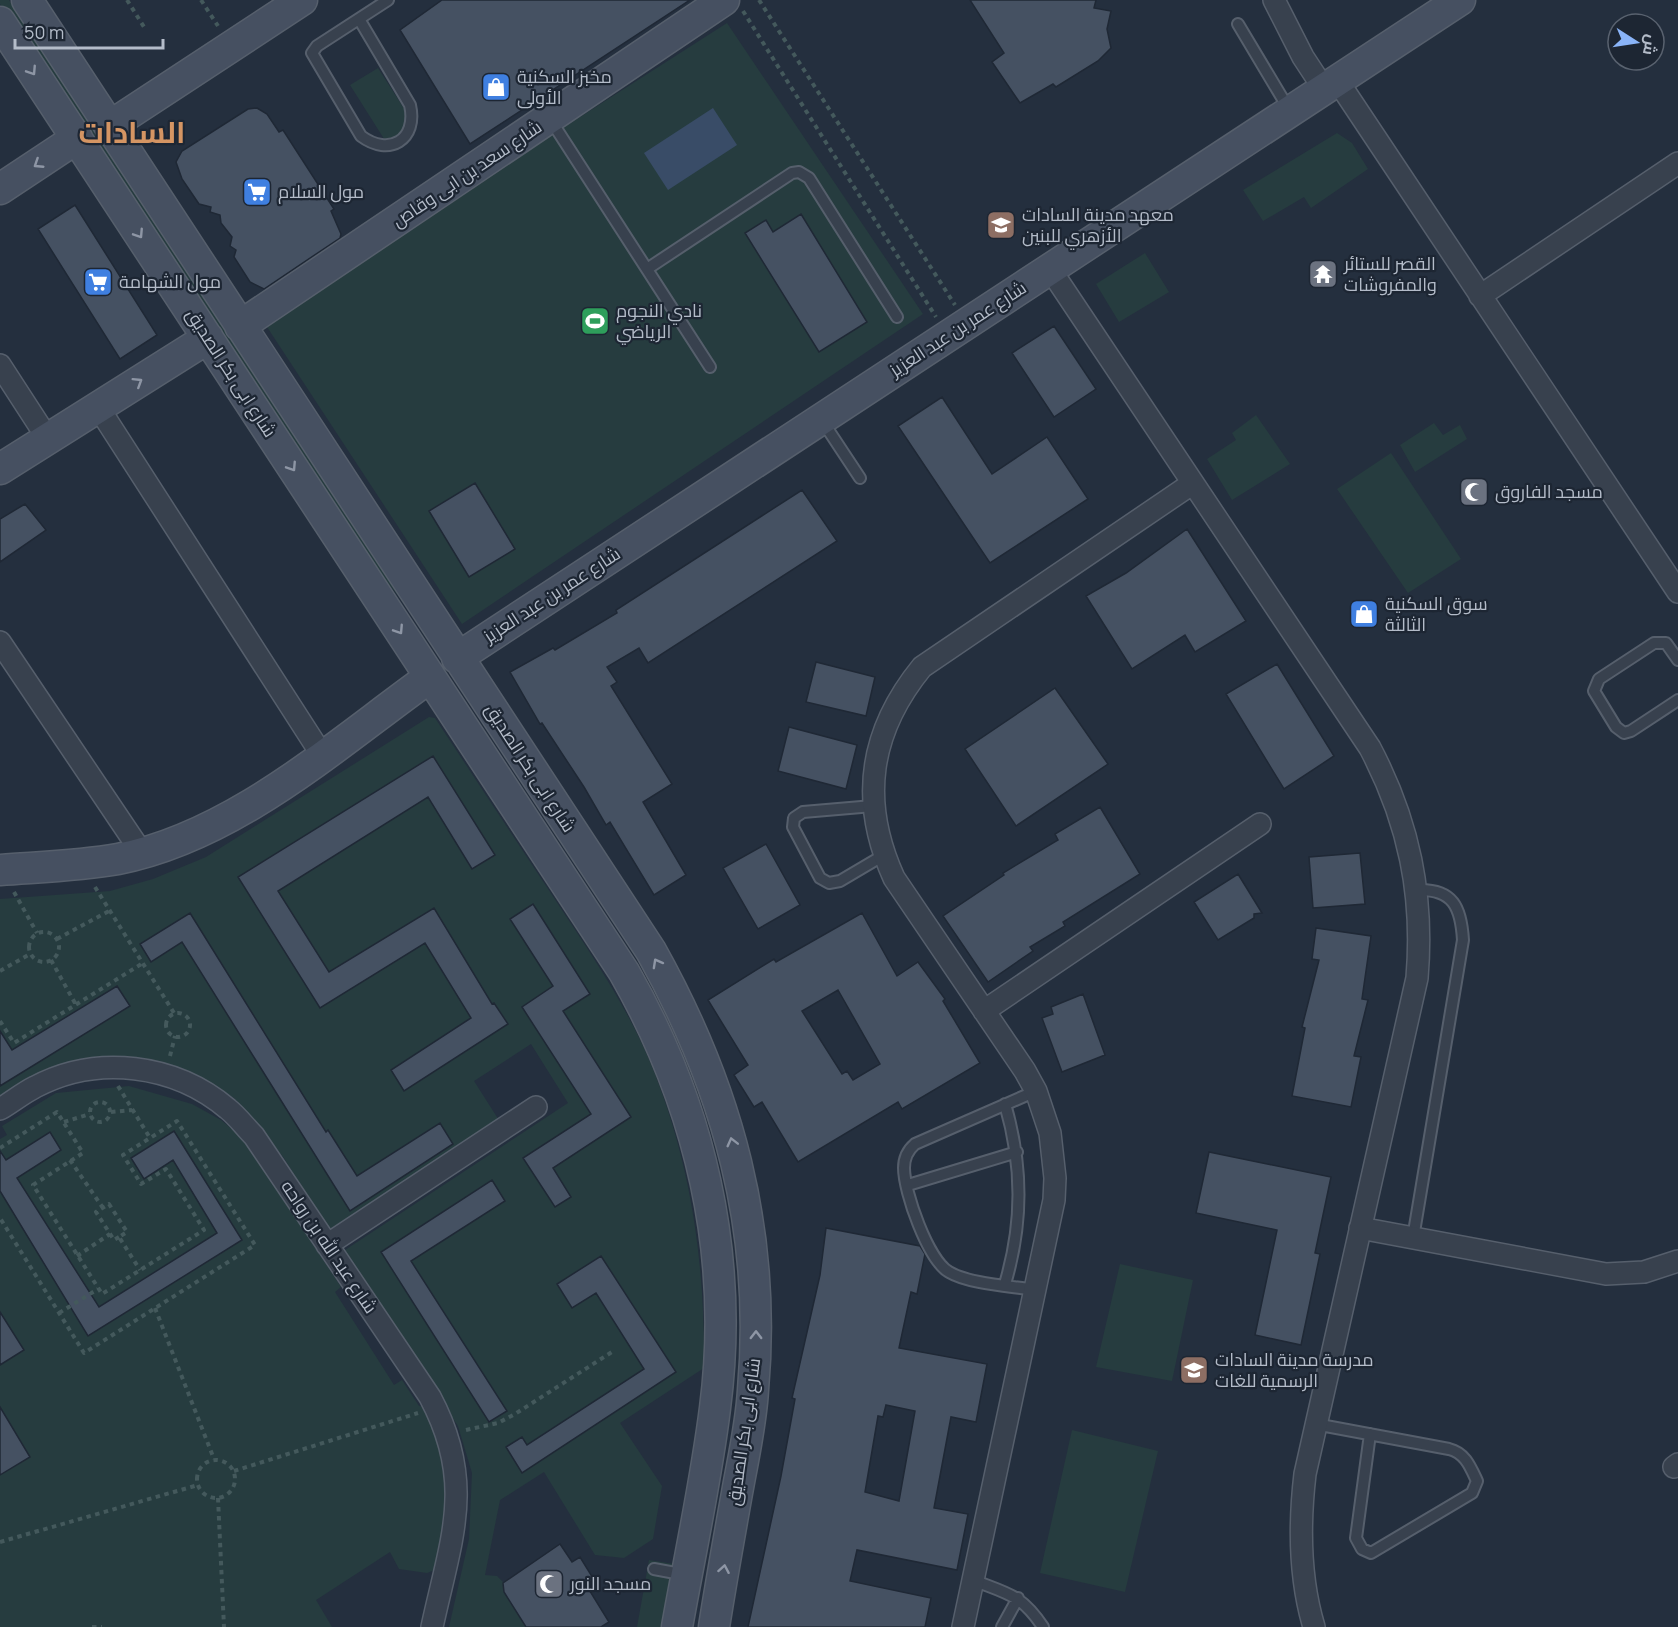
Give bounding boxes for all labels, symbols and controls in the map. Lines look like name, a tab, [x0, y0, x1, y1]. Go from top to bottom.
scale bar	[15, 12, 164, 50]
north arrow	[1606, 12, 1666, 72]
text: 50 m	[24, 20, 64, 44]
text: ش	[1638, 33, 1664, 57]
one-way arrow	[25, 64, 36, 75]
place label: مخبز السكنية الأولى	[517, 64, 612, 109]
shop icon: مخبز السكنية الأولى	[480, 71, 512, 103]
district label: السادات	[79, 111, 185, 152]
street label: شارع سعد بن ابى وقاص	[387, 114, 547, 233]
one-way arrow	[34, 156, 45, 167]
supermarket icon: مول السلام	[241, 176, 273, 208]
place label: مول السلام	[278, 179, 364, 204]
place label: معهد مدينة السادات الأزهري للبنين	[1022, 202, 1174, 250]
school or university icon: معهد مدينة السادات الأزهري للبنين	[985, 209, 1017, 241]
one-way arrow	[132, 227, 143, 238]
place label: القصر للستائر والمفروشات	[1343, 251, 1437, 296]
temple icon: القصر للستائر والمفروشات	[1307, 258, 1339, 290]
supermarket icon: مول الشهامة	[82, 266, 114, 298]
place label: مول الشهامة	[119, 269, 221, 293]
street label: شارع عمر بن عبد العزيز	[884, 275, 1031, 383]
place label: نادي النجوم الرياضي	[616, 298, 702, 345]
street label: شارع ابى بكر الصديق	[180, 303, 282, 442]
sports icon: نادي النجوم الرياضي	[579, 305, 611, 337]
one-way arrow	[132, 378, 143, 389]
one-way arrow	[285, 461, 297, 471]
mosque icon: مسجد الفاروق	[1458, 476, 1490, 508]
place label: مسجد الفاروق	[1495, 479, 1603, 504]
street label: شارع عمر بن عبد العزيز	[478, 541, 625, 649]
place label: سوق السكنية الثالثة	[1385, 591, 1488, 636]
shop icon: سوق السكنية الثالثة	[1348, 598, 1380, 630]
one-way arrow	[392, 624, 404, 634]
street label: شارع ابى بكر الصديق	[479, 698, 581, 837]
one-way arrow	[653, 958, 664, 969]
one-way arrow	[727, 1137, 739, 1148]
street label: شارع عبد الله بن رواحه	[275, 1175, 383, 1318]
one-way arrow	[750, 1330, 762, 1339]
place label: مدرسة مدينة السادات الرسمية للغات	[1215, 1347, 1373, 1392]
school or university icon: مدرسة مدينة السادات الرسمية للغات	[1178, 1354, 1210, 1386]
street label: شارع ابى بكر الصديق	[721, 1356, 766, 1507]
one-way arrow	[717, 1565, 729, 1574]
mosque icon: مسجد النور	[533, 1568, 565, 1600]
place label: مسجد النور	[569, 1571, 651, 1595]

